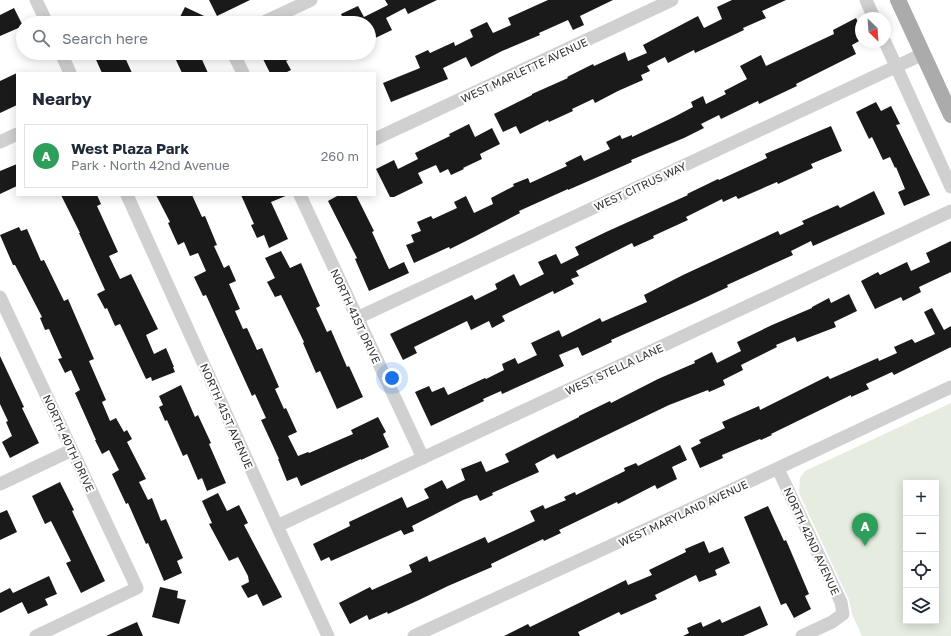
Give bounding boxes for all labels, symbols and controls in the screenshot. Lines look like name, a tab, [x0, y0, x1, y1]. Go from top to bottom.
north arrow	[855, 12, 891, 48]
search box	[16, 16, 376, 60]
icon: search	[30, 27, 52, 49]
text: Search here	[62, 29, 148, 47]
street label: WEST MARLETTE AVENUE	[459, 35, 590, 105]
text: Nearby	[32, 88, 92, 109]
text: West Plaza Park	[71, 139, 189, 157]
text: A	[41, 148, 51, 164]
text: 260 m	[321, 148, 359, 164]
text: Park · North 42nd Avenue	[71, 157, 230, 173]
street label: WEST CITRUS WAY	[592, 159, 688, 213]
street label: NORTH 41ST DRIVE	[328, 267, 384, 366]
street label: WEST STELLA LANE	[563, 341, 665, 397]
street label: NORTH 41ST AVENUE	[198, 361, 256, 471]
your location	[382, 368, 402, 388]
street label: NORTH 40TH DRIVE	[41, 392, 97, 494]
street label: WEST MARYLAND AVENUE	[616, 477, 750, 549]
map controls	[903, 480, 939, 624]
button: +	[903, 480, 939, 516]
street label: NORTH 42ND AVENUE	[781, 485, 843, 597]
pin: A	[852, 513, 878, 546]
button: −	[903, 516, 939, 552]
button: locate	[903, 552, 939, 588]
button: layers	[903, 588, 939, 624]

